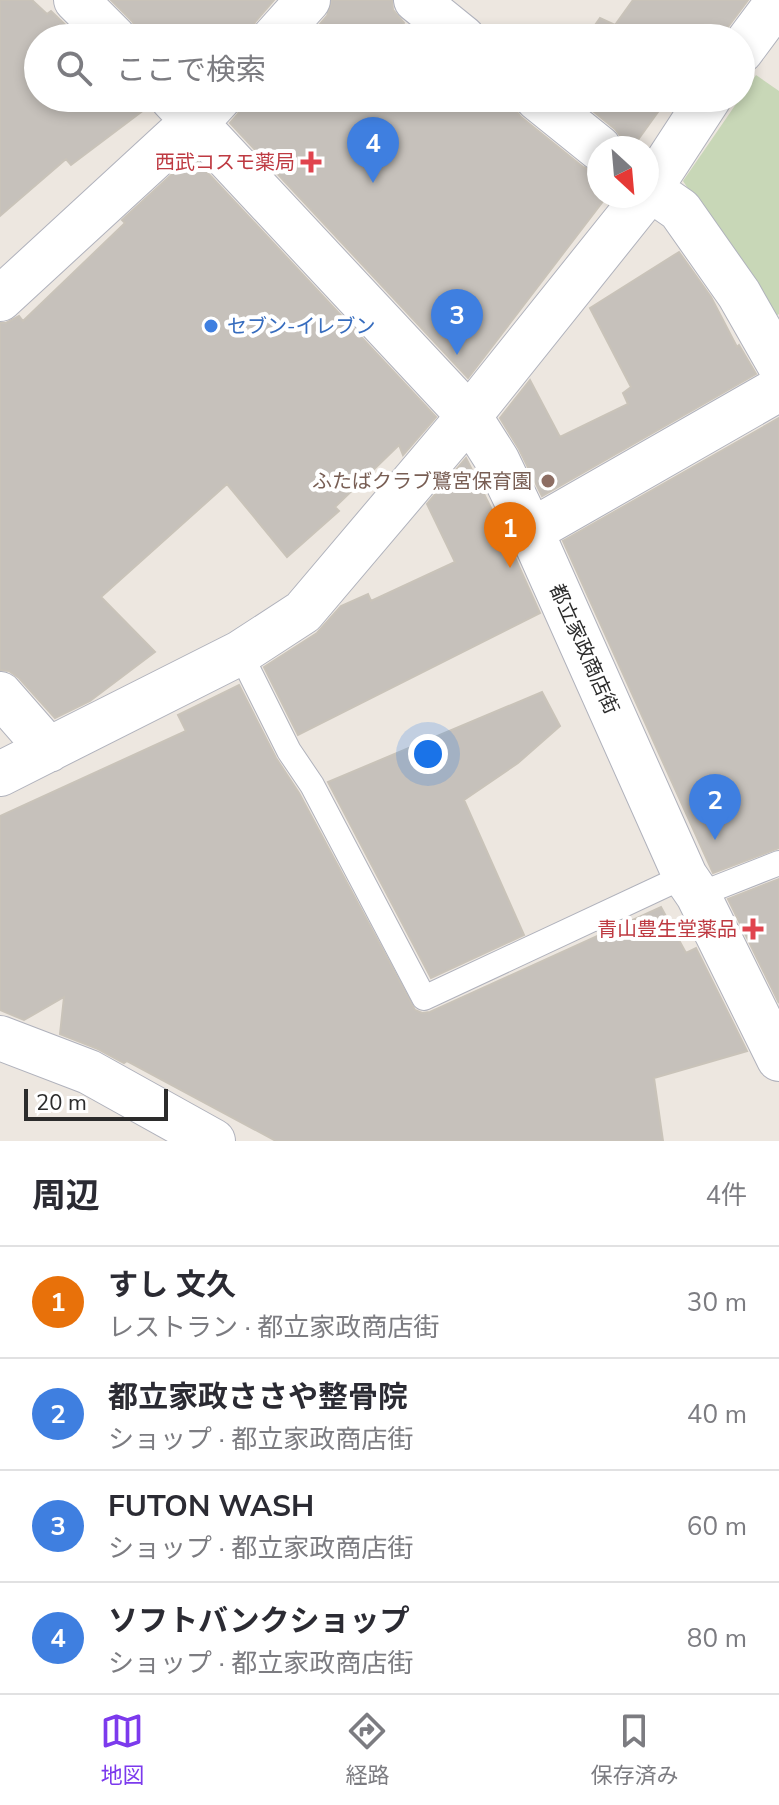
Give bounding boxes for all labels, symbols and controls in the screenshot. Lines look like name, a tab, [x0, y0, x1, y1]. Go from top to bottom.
search box	[24, 24, 755, 112]
icon: search	[52, 46, 96, 90]
text: ここで検索	[116, 50, 266, 91]
pin: 4	[347, 117, 399, 183]
north arrow	[587, 136, 659, 208]
place label: 西武コスモ薬局	[155, 149, 295, 176]
marker: 西武コスモ薬局	[302, 153, 320, 171]
pin: 3	[431, 289, 483, 355]
place label: セブン-イレブン	[227, 313, 375, 340]
marker: セブン-イレブン	[202, 317, 220, 335]
place label: ふたばクラブ鷺宮保育園	[312, 468, 532, 495]
marker: ふたばクラブ鷺宮保育園	[539, 472, 557, 490]
pin: 1	[484, 502, 536, 568]
street label: 都立家政商店街	[543, 580, 625, 718]
your location	[408, 734, 448, 774]
pin: 2	[689, 774, 741, 840]
place label: 青山豊生堂薬品	[597, 916, 737, 943]
marker: 青山豊生堂薬品	[744, 920, 762, 938]
scale bar	[24, 1085, 168, 1121]
text: 20 m	[36, 1088, 87, 1118]
text: 周辺	[32, 1173, 100, 1219]
text: 4件	[705, 1178, 747, 1213]
text: すし 文久	[108, 1265, 236, 1306]
text: 1	[50, 1285, 66, 1320]
text: 30 m	[687, 1285, 747, 1320]
text: レストラン · 都立家政商店街	[108, 1310, 439, 1345]
text: 都立家政ささや整骨院	[108, 1377, 408, 1418]
text: 2	[50, 1397, 66, 1432]
text: 40 m	[687, 1397, 747, 1432]
text: ショップ · 都立家政商店街	[108, 1422, 413, 1457]
text: FUTON WASH	[108, 1486, 314, 1527]
text: 3	[50, 1509, 66, 1544]
text: 60 m	[687, 1509, 747, 1544]
text: ショップ · 都立家政商店街	[108, 1531, 413, 1566]
text: ソフトバンクショップ	[108, 1601, 410, 1642]
text: 4	[50, 1621, 66, 1656]
text: 80 m	[687, 1621, 747, 1656]
text: ショップ · 都立家政商店街	[108, 1646, 413, 1681]
tab: 地図	[100, 1709, 145, 1791]
tab: 経路	[345, 1709, 390, 1791]
tab: 保存済み	[590, 1709, 679, 1791]

